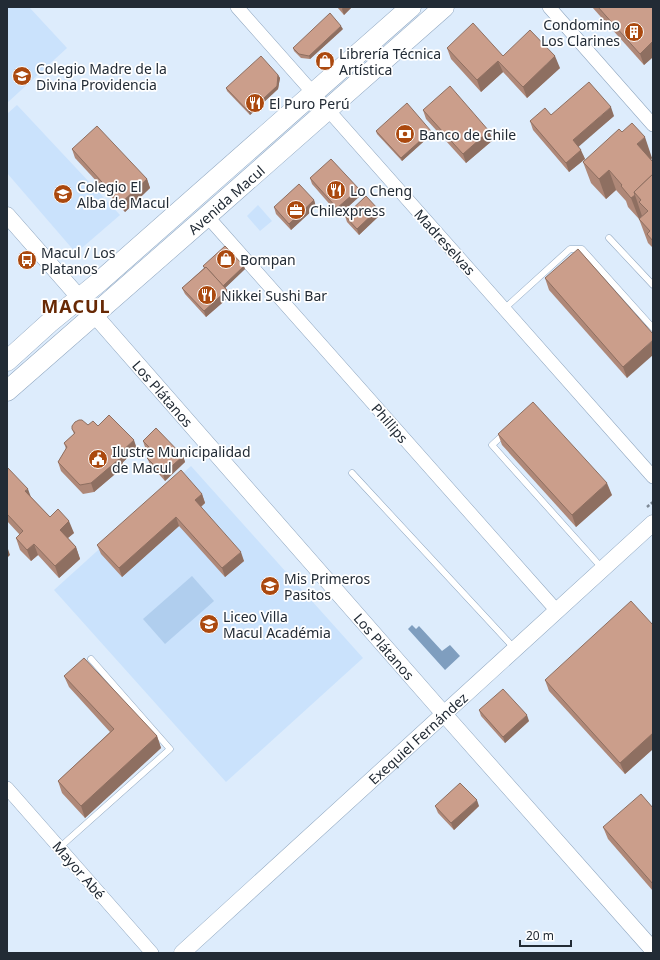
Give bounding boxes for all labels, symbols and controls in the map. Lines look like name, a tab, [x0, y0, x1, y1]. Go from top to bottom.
place label: Condomino Los Clarines	[541, 15, 620, 50]
building icon: Condomino Los Clarines	[623, 21, 645, 43]
place label: Librería Técnica Artística	[339, 44, 441, 79]
shop icon: Librería Técnica Artística	[314, 50, 336, 72]
place label: Colegio Madre de la Divina Providencia	[36, 59, 167, 94]
school or university icon: Colegio Madre de la Divina Providencia	[11, 65, 33, 87]
restaurant icon: El Puro Perú	[244, 92, 266, 114]
place label: El Puro Perú	[269, 94, 350, 113]
bank icon: Banco de Chile	[394, 123, 416, 145]
place label: Banco de Chile	[419, 125, 516, 144]
street label: Avenida Macul	[184, 160, 268, 238]
place label: Colegio El Alba de Macul	[77, 177, 169, 212]
restaurant icon: Lo Cheng	[325, 179, 347, 201]
place label: Lo Cheng	[350, 181, 412, 200]
school or university icon: Colegio El Alba de Macul	[52, 183, 74, 205]
office icon: Chilexpress	[285, 199, 307, 221]
place label: Chilexpress	[310, 201, 385, 220]
street label: Madreselvas	[410, 205, 480, 279]
place label: Macul / Los Platanos	[41, 243, 116, 278]
shop icon: Bompan	[215, 248, 237, 270]
bus stop icon: Macul / Los Platanos	[16, 249, 38, 271]
place label: Bompan	[240, 250, 296, 269]
restaurant icon: Nikkei Sushi Bar	[196, 284, 218, 306]
place label: Nikkei Sushi Bar	[221, 286, 327, 305]
district label: MACUL	[41, 294, 111, 318]
street label: Los Plátanos	[129, 356, 198, 431]
street label: Phillips	[367, 399, 413, 447]
place label: Ilustre Municipalidad de Macul	[112, 442, 251, 477]
public building icon: Ilustre Municipalidad de Macul	[87, 448, 109, 470]
place label: Mis Primeros Pasitos	[284, 569, 370, 604]
school or university icon: Mis Primeros Pasitos	[259, 575, 281, 597]
place label: Liceo Villa Macul Académia	[223, 607, 331, 642]
street label: Los Plátanos	[350, 609, 419, 684]
school or university icon: Liceo Villa Macul Académia	[198, 613, 220, 635]
street label: Exequiel Fernández	[364, 687, 472, 788]
street label: Mayor Abé	[49, 837, 110, 903]
scale bar	[520, 922, 571, 948]
text: 20 m	[526, 927, 554, 944]

